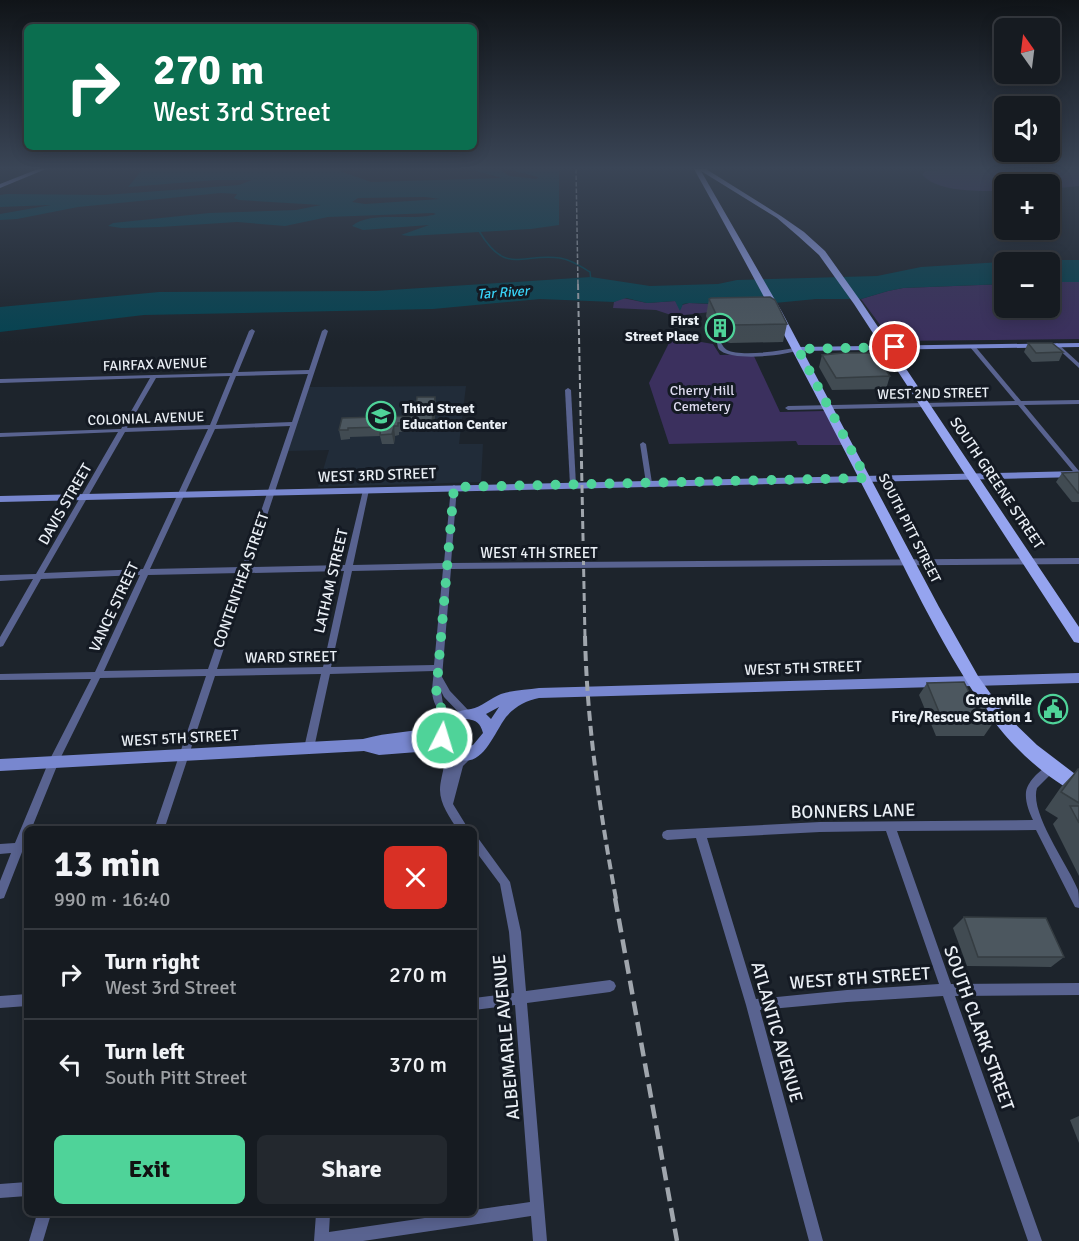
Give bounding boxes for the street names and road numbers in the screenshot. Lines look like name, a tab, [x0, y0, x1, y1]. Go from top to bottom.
street label: FAIRFAX AVENUE	[103, 354, 208, 375]
street label: WEST 2ND STREET	[877, 384, 989, 403]
street label: COLONIAL AVENUE	[87, 408, 205, 429]
street label: SOUTH GREENE STREET	[946, 414, 1048, 553]
street label: DAVIS STREET	[34, 459, 96, 548]
street label: WEST 3RD STREET	[317, 464, 437, 486]
street label: SOUTH PITT STREET	[875, 471, 945, 586]
street label: CONTENTHEA STREET	[209, 509, 273, 650]
street label: LATHAM STREET	[310, 526, 352, 635]
street label: WEST 4TH STREET	[480, 544, 598, 562]
street label: VANCE STREET	[85, 559, 143, 655]
street label: WARD STREET	[245, 647, 338, 667]
street label: WEST 5TH STREET	[744, 657, 863, 679]
street label: WEST 5TH STREET	[121, 726, 240, 750]
street label: BONNERS LANE	[790, 799, 916, 823]
street label: SOUTH CLARK STREET	[939, 943, 1019, 1114]
street label: ALBEMARLE AVENUE	[488, 953, 524, 1121]
street label: ATLANTIC AVENUE	[746, 959, 808, 1105]
street label: WEST 8TH STREET	[789, 962, 931, 994]

